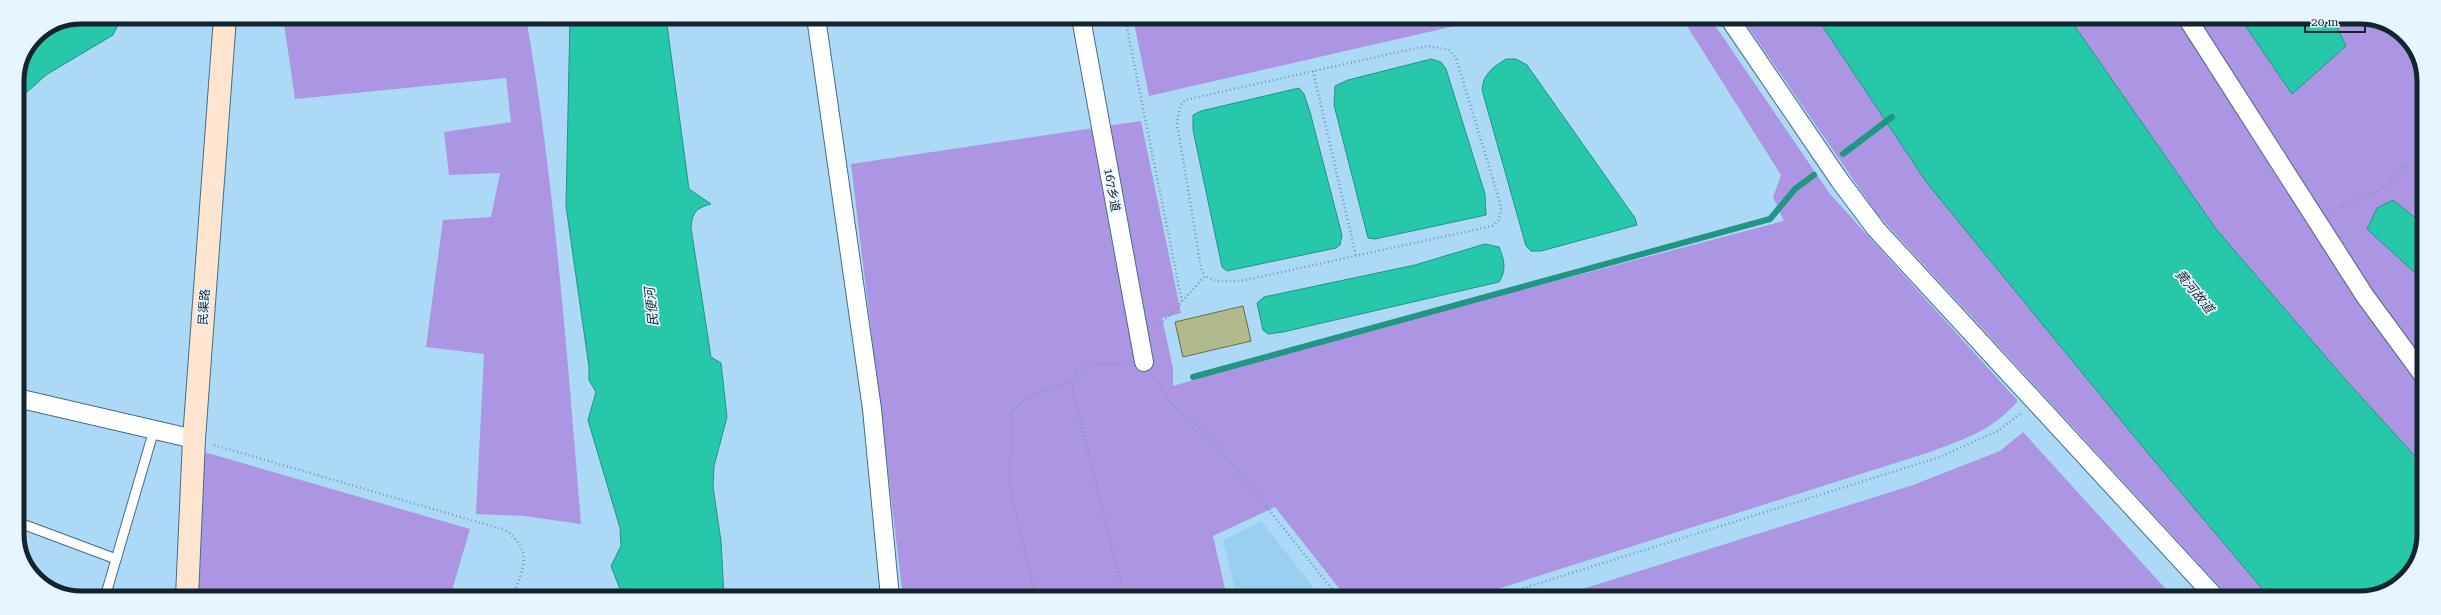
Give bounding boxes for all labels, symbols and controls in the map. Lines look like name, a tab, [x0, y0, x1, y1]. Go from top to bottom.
scale bar	[2305, 8, 2365, 34]
text: 20 m	[2311, 15, 2338, 29]
street label: 167乡道	[1101, 167, 1123, 213]
water label: 黄河故道	[2172, 267, 2218, 318]
water label: 民便河	[642, 284, 661, 327]
street label: 民渠路	[196, 289, 212, 325]

